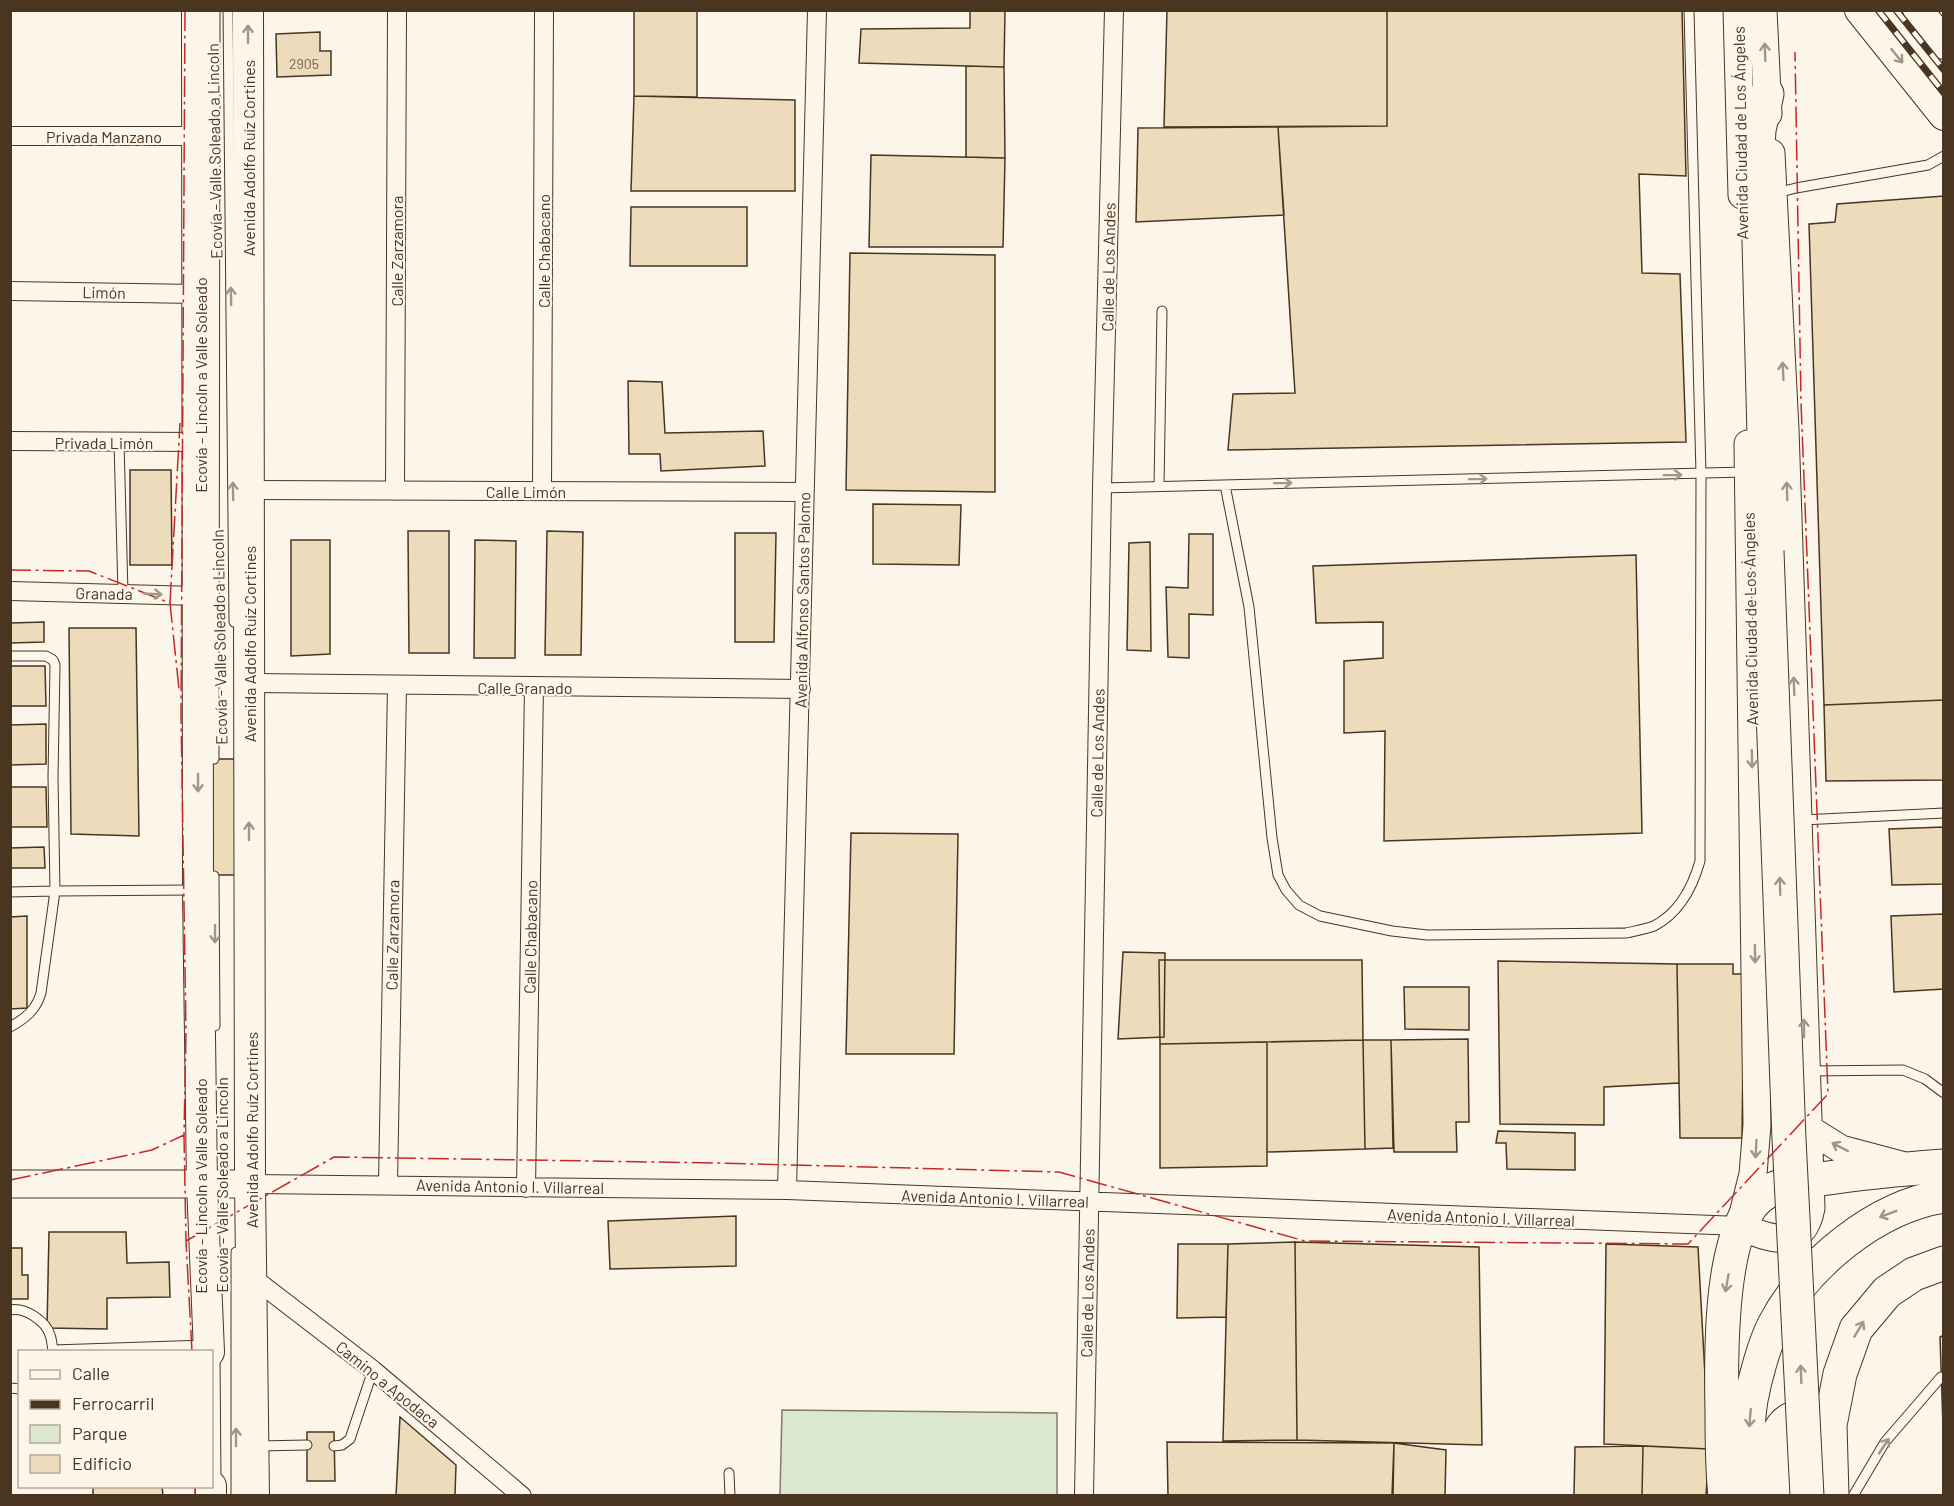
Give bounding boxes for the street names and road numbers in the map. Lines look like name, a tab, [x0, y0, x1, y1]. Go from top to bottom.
street label: Avenida Ciudad de Los Ángeles	[1729, 26, 1751, 240]
street label: Ecovía - Valle Soleado a Lincoln	[203, 43, 225, 259]
street label: Avenida Adolfo Ruíz Cortines	[239, 60, 258, 256]
street label: Privada Manzano	[46, 127, 162, 146]
street label: Calle Chabacano	[534, 194, 553, 308]
street label: Calle Zarzamora	[387, 196, 406, 306]
street label: Calle de Los Andes	[1097, 202, 1119, 332]
street label: Ecovía - Lincoln a Valle Soleado	[191, 277, 210, 493]
street label: Limón	[82, 282, 126, 302]
street label: Privada Limón	[55, 433, 153, 452]
street label: Calle Limón	[486, 482, 566, 501]
street label: Avenida Alfonso Santos Palomo	[791, 492, 813, 708]
street label: Avenida Ciudad de Los Ángeles	[1739, 512, 1761, 726]
street label: Ecovía - Valle Soleado a Lincoln	[208, 529, 230, 745]
street label: Avenida Adolfo Ruíz Cortines	[240, 546, 259, 742]
street label: Granada	[75, 583, 133, 603]
street label: Calle Granado	[478, 678, 572, 697]
street label: Calle de Los Andes	[1086, 688, 1108, 818]
street label: Calle Zarzamora	[382, 879, 402, 991]
street label: Calle Chabacano	[520, 880, 540, 994]
street label: Avenida Adolfo Ruíz Cortines	[242, 1032, 261, 1228]
street label: Ecovía - Valle Soleado a Lincoln	[212, 1077, 231, 1293]
street label: Ecovía - Lincoln a Valle Soleado	[191, 1078, 210, 1294]
street label: Avenida Antonio I. Villarreal	[416, 1175, 604, 1197]
street label: Avenida Antonio I. Villarreal	[901, 1185, 1089, 1211]
street label: Avenida Antonio I. Villarreal	[1387, 1204, 1575, 1230]
street label: Calle de Los Andes	[1076, 1228, 1098, 1358]
street label: Camino a Apodaca	[332, 1337, 444, 1431]

